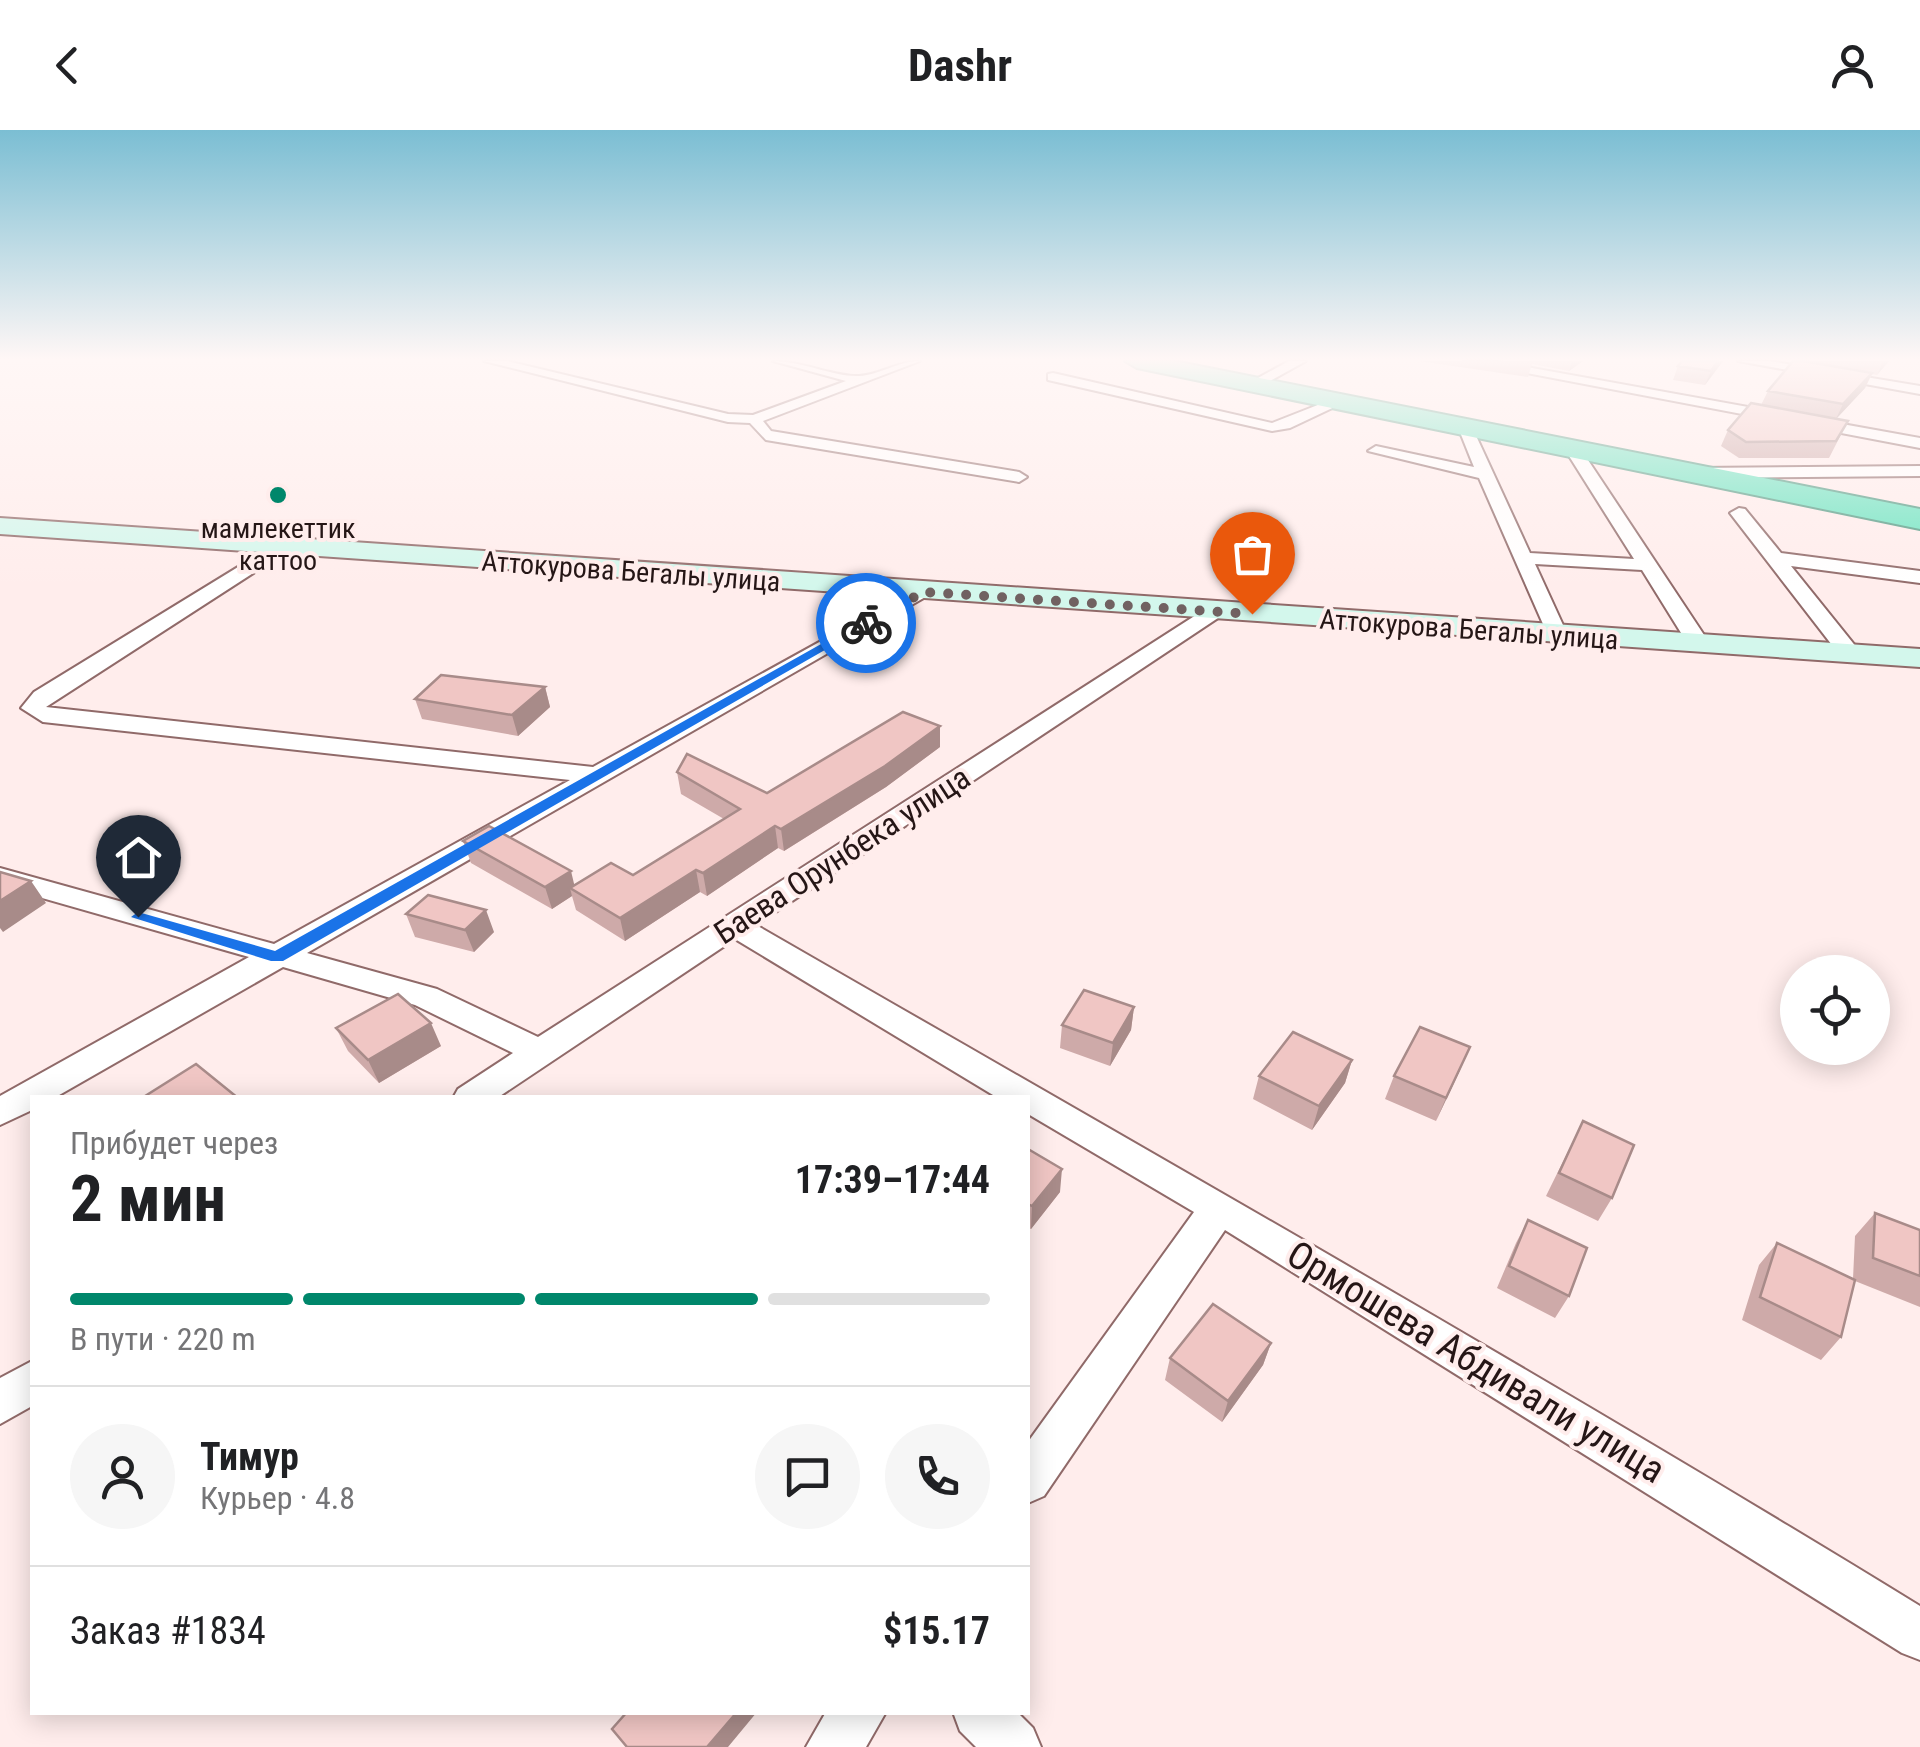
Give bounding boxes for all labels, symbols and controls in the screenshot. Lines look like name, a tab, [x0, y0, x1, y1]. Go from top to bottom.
icon: back	[40, 38, 95, 93]
icon: person	[1825, 38, 1880, 93]
text: Dashr	[908, 39, 1012, 92]
marker: мамлекеттик каттоо	[267, 484, 289, 506]
place label: мамлекеттик каттоо	[201, 512, 355, 577]
pin	[1210, 512, 1295, 615]
icon: bag	[1225, 527, 1280, 582]
street label: Аттокурова Бегалы улица	[480, 545, 781, 598]
courier	[816, 573, 916, 673]
icon: bike	[839, 596, 894, 651]
street label: Аттокурова Бегалы улица	[1318, 603, 1619, 656]
street label: Баева Орунбека улица	[707, 758, 977, 952]
pin	[96, 815, 181, 918]
icon: home	[111, 830, 166, 885]
map controls	[1780, 955, 1890, 1065]
button: locate	[1780, 955, 1890, 1065]
text: Прибудет через	[70, 1124, 278, 1162]
text: 17:39–17:44	[795, 1158, 990, 1202]
text: 2 мин	[70, 1161, 226, 1237]
street label: Ормошева Абдивали улица	[1279, 1232, 1673, 1492]
text: В пути · 220 m	[70, 1320, 256, 1358]
button: person	[70, 1424, 175, 1529]
button: chat	[755, 1424, 860, 1529]
button: phone	[885, 1424, 990, 1529]
text: Тимур	[200, 1435, 299, 1479]
text: Курьер · 4.8	[200, 1479, 355, 1517]
text: Заказ #1834	[70, 1609, 266, 1653]
text: $15.17	[883, 1609, 990, 1653]

